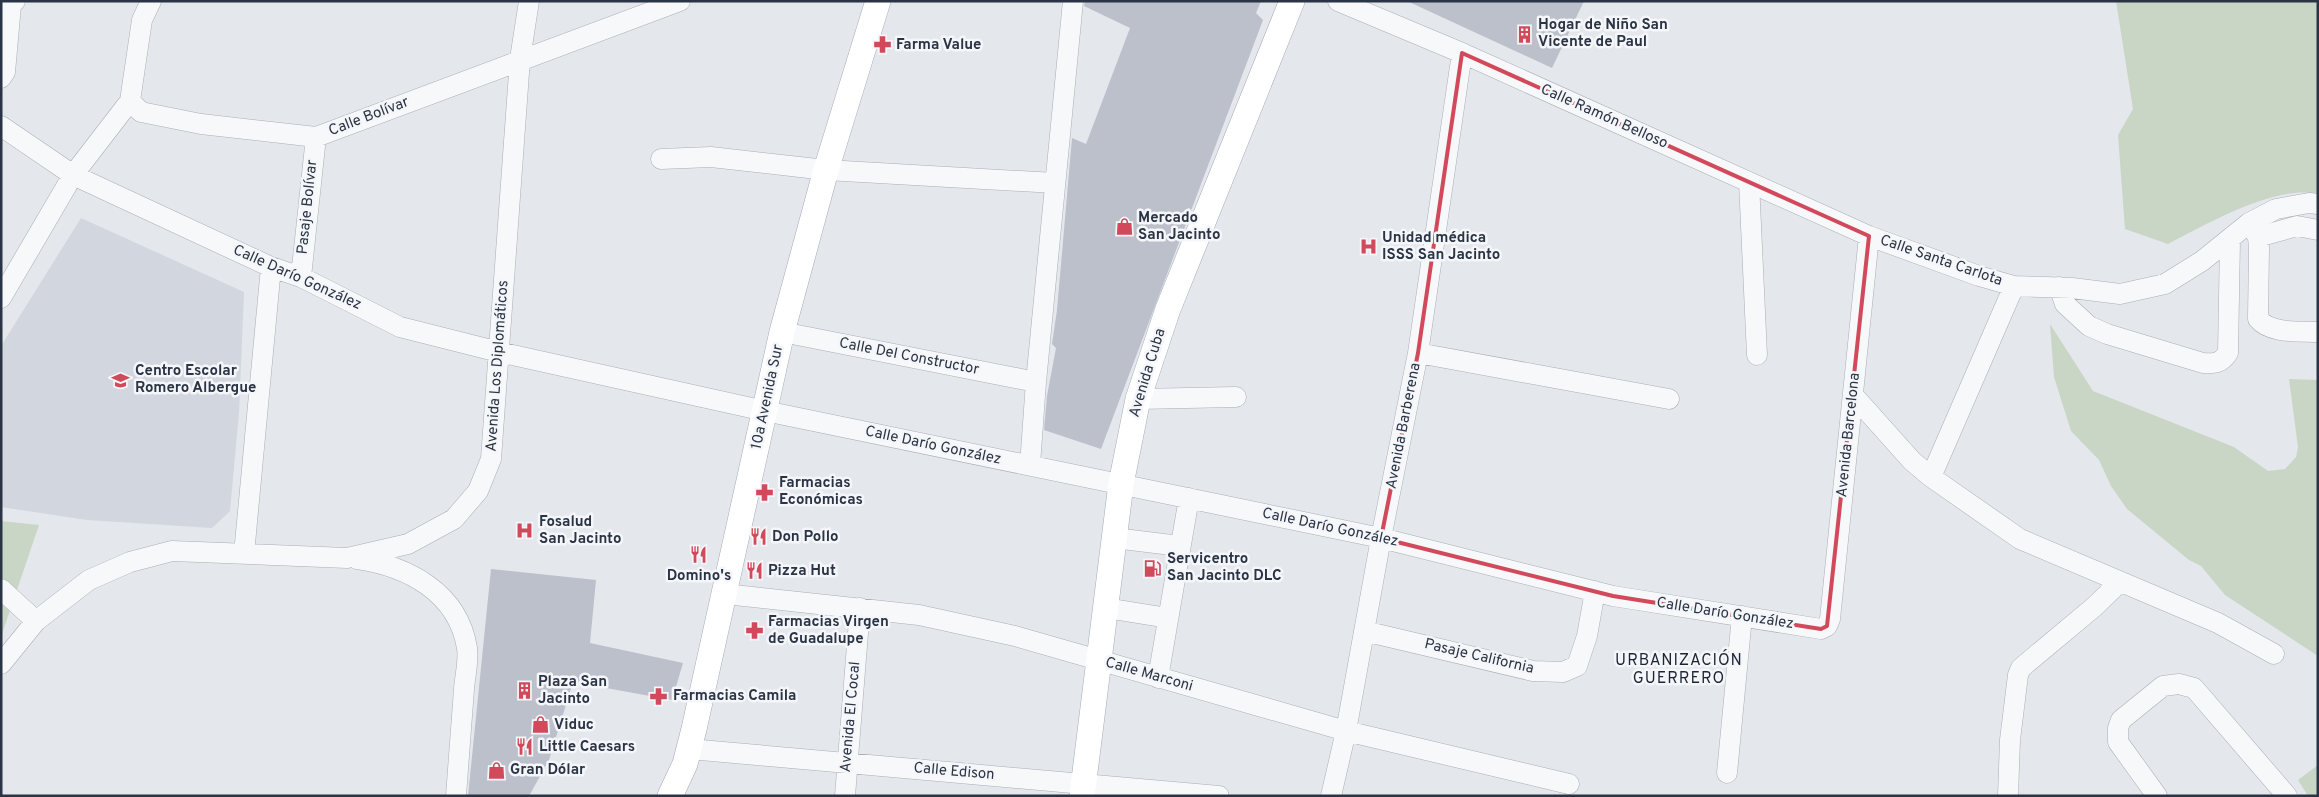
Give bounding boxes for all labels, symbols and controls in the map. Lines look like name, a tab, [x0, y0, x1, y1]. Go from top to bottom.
place label: Hogar de Niño San Vicente de Paul	[1538, 16, 1668, 52]
building icon: Hogar de Niño San Vicente de Paul	[1514, 24, 1534, 44]
pharmacy icon: Farma Value	[872, 35, 892, 55]
place label: Farma Value	[896, 36, 981, 55]
street label: Calle Ramón Belloso	[1537, 80, 1671, 154]
street label: Calle Bolívar	[326, 93, 412, 141]
street label: Pasaje Bolívar	[294, 159, 322, 255]
place label: Mercado San Jacinto	[1138, 209, 1220, 245]
shop icon: Mercado San Jacinto	[1114, 217, 1134, 237]
place label: Unidad médica ISSS San Jacinto	[1382, 229, 1500, 265]
street label: Calle Santa Carlota	[1877, 231, 2005, 291]
hospital icon: Unidad médica ISSS San Jacinto	[1358, 237, 1378, 257]
street label: Calle Darío González	[230, 241, 364, 315]
street label: Avenida Los Diplomáticos	[483, 280, 513, 452]
street label: Avenida Cuba	[1125, 326, 1171, 420]
street label: Calle Del Constructor	[837, 334, 981, 380]
street label: 10a Avenida Sur	[748, 343, 788, 451]
street label: Avenida Barberena	[1382, 361, 1426, 491]
place label: Centro Escolar Romero Albergue	[135, 362, 256, 398]
school or university icon: Centro Escolar Romero Albergue	[111, 370, 131, 390]
street label: Avenida Barcelona	[1833, 372, 1865, 498]
street label: Calle Darío González	[863, 422, 1003, 470]
place label: Farmacias Económicas	[779, 474, 863, 510]
pharmacy icon: Farmacias Económicas	[755, 482, 775, 502]
street label: Calle Darío González	[1260, 504, 1400, 552]
place label: Fosalud San Jacinto	[539, 513, 621, 549]
hospital icon: Fosalud San Jacinto	[515, 521, 535, 541]
restaurant icon: Don Pollo	[748, 527, 768, 547]
place label: Don Pollo	[772, 528, 839, 547]
restaurant icon: Domino's	[689, 545, 709, 565]
place label: Servicentro San Jacinto DLC	[1167, 550, 1282, 586]
fuel station icon: Servicentro San Jacinto DLC	[1143, 558, 1163, 578]
restaurant icon: Pizza Hut	[744, 561, 764, 581]
place label: Pizza Hut	[768, 562, 836, 581]
place label: Domino's	[667, 567, 731, 586]
street label: Calle Darío González	[1655, 594, 1795, 634]
place label: Farmacias Virgen de Guadalupe	[768, 613, 889, 649]
pharmacy icon: Farmacias Virgen de Guadalupe	[744, 621, 764, 641]
street label: Pasaje California	[1422, 635, 1536, 679]
district label: URBANIZACIÓN GUERRERO	[1615, 649, 1743, 689]
street label: Calle Marconi	[1103, 653, 1195, 697]
street label: Avenida El Cocal	[837, 661, 865, 773]
place label: Plaza San Jacinto	[538, 673, 607, 709]
building icon: Plaza San Jacinto	[514, 681, 534, 701]
pharmacy icon: Farmacias Camila	[649, 686, 669, 706]
place label: Farmacias Camila	[673, 687, 796, 706]
shop icon: Viduc	[530, 715, 550, 735]
place label: Viduc	[554, 716, 594, 735]
restaurant icon: Little Caesars	[515, 737, 535, 757]
place label: Little Caesars	[539, 738, 635, 757]
street label: Calle Edison	[913, 759, 995, 785]
shop icon: Gran Dólar	[486, 760, 506, 780]
place label: Gran Dólar	[510, 761, 586, 780]

